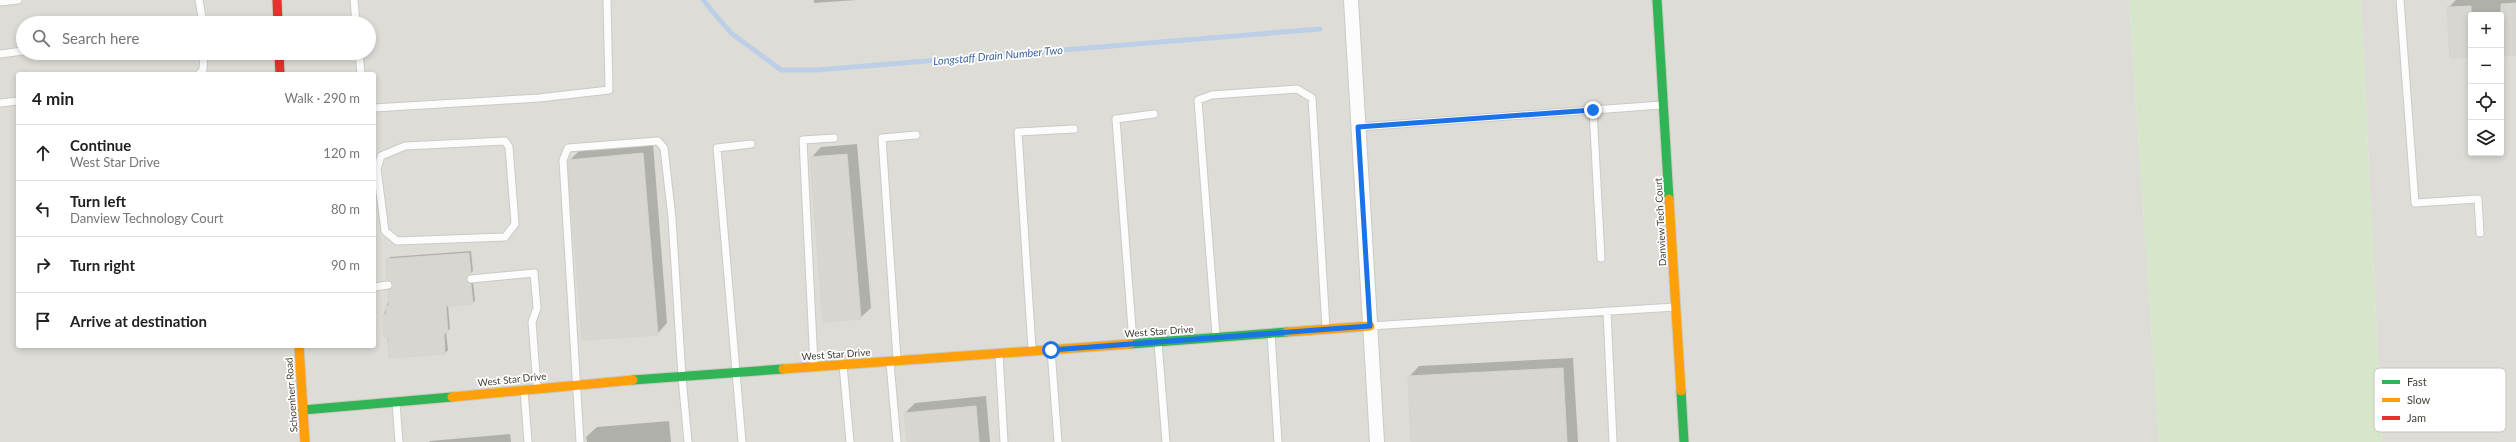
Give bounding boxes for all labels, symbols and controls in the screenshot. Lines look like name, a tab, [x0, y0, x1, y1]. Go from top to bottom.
map controls	[2468, 12, 2504, 156]
button: +	[2468, 12, 2504, 48]
search box	[16, 16, 376, 60]
icon: search	[30, 27, 52, 49]
text: Search here	[62, 29, 139, 47]
water label: Longstaff Drain Number Two	[933, 43, 1064, 67]
button: −	[2468, 48, 2504, 84]
button: locate	[2468, 84, 2504, 120]
text: 4 min	[32, 88, 74, 109]
text: Walk · 290 m	[284, 90, 360, 106]
route end	[1584, 101, 1602, 119]
button: layers	[2468, 120, 2504, 156]
text: Continue	[70, 136, 131, 154]
icon: ahead	[32, 142, 54, 164]
text: 120 m	[323, 145, 360, 161]
text: West Star Drive	[70, 154, 160, 170]
street label: Danview Tech Court	[1652, 177, 1668, 267]
text: Turn left	[70, 192, 126, 210]
icon: left	[32, 198, 54, 220]
text: 80 m	[331, 201, 360, 217]
text: Danview Technology Court	[70, 210, 223, 226]
icon: right	[32, 254, 54, 276]
text: Turn right	[70, 256, 135, 274]
text: 90 m	[331, 257, 360, 273]
icon: arrive	[32, 310, 54, 332]
text: Arrive at destination	[70, 312, 207, 330]
street label: West Star Drive	[1124, 323, 1194, 339]
route start	[1042, 341, 1060, 359]
street label: West Star Drive	[801, 346, 871, 362]
street label: Schoenherr Road	[282, 357, 300, 433]
legend	[2374, 368, 2506, 432]
street label: West Star Drive	[477, 369, 547, 389]
text: Fast	[2407, 375, 2427, 388]
text: Slow	[2407, 393, 2431, 406]
text: Jam	[2407, 411, 2426, 424]

